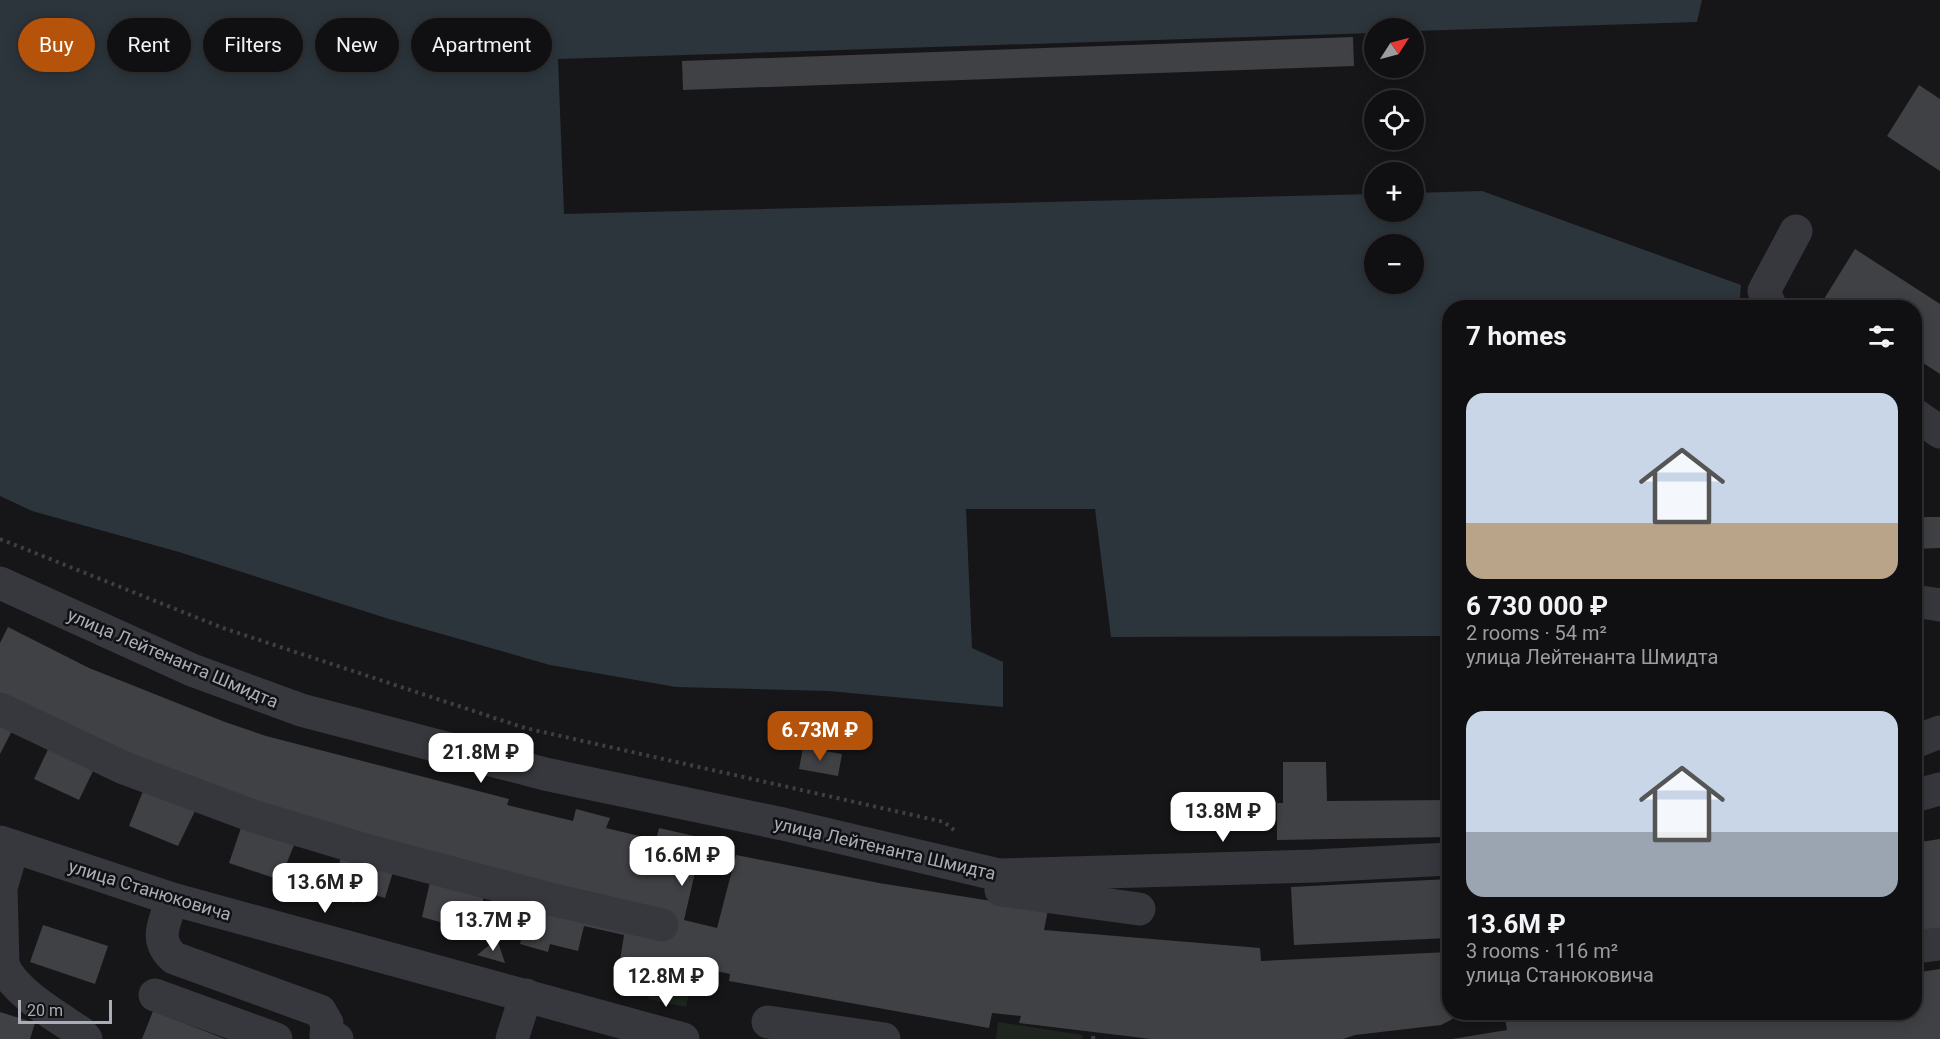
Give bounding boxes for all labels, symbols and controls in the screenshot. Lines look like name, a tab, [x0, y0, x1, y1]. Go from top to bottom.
chip: Buy	[18, 18, 95, 72]
chip: Rent	[107, 18, 191, 72]
chip: Filters	[203, 18, 303, 72]
chip: New	[315, 18, 399, 72]
chip: Apartment	[411, 18, 552, 72]
north arrow	[1364, 18, 1424, 78]
map controls	[1364, 18, 1424, 294]
button: locate	[1364, 90, 1424, 150]
button: +	[1364, 162, 1424, 222]
button: −	[1364, 234, 1424, 294]
icon: filters	[1865, 320, 1898, 353]
text: 7 homes	[1466, 321, 1567, 351]
icon: home	[1628, 432, 1736, 540]
text: 6 730 000 ₽	[1466, 591, 1608, 621]
street label: улица Лейтенанта Шмидта	[64, 604, 282, 712]
text: 2 rooms · 54 m²	[1466, 621, 1607, 645]
text: улица Лейтенанта Шмидта	[1466, 645, 1718, 669]
pin: 6.73M ₽	[765, 711, 875, 762]
text: 6.73M ₽	[782, 718, 858, 742]
pin: 21.8M ₽	[426, 733, 536, 784]
text: 21.8M ₽	[443, 740, 519, 764]
icon: home	[1628, 750, 1736, 858]
pin: 13.8M ₽	[1168, 792, 1278, 843]
text: 13.8M ₽	[1185, 799, 1261, 823]
street label: улица Лейтенанта Шмидта	[772, 812, 998, 884]
pin: 16.6M ₽	[627, 836, 737, 887]
text: 16.6M ₽	[644, 843, 720, 867]
street label: улица Станюковича	[66, 855, 234, 925]
pin: 13.6M ₽	[270, 863, 380, 914]
text: 13.6M ₽	[287, 870, 363, 894]
pin: 13.7M ₽	[438, 901, 548, 952]
text: 13.7M ₽	[455, 908, 531, 932]
text: 13.6M ₽	[1466, 909, 1566, 939]
text: 3 rooms · 116 m²	[1466, 939, 1618, 963]
pin: 12.8M ₽	[611, 957, 721, 1008]
text: улица Станюковича	[1466, 963, 1654, 987]
text: 12.8M ₽	[628, 964, 704, 988]
scale bar	[18, 997, 112, 1024]
text: 20 m	[27, 1001, 63, 1020]

